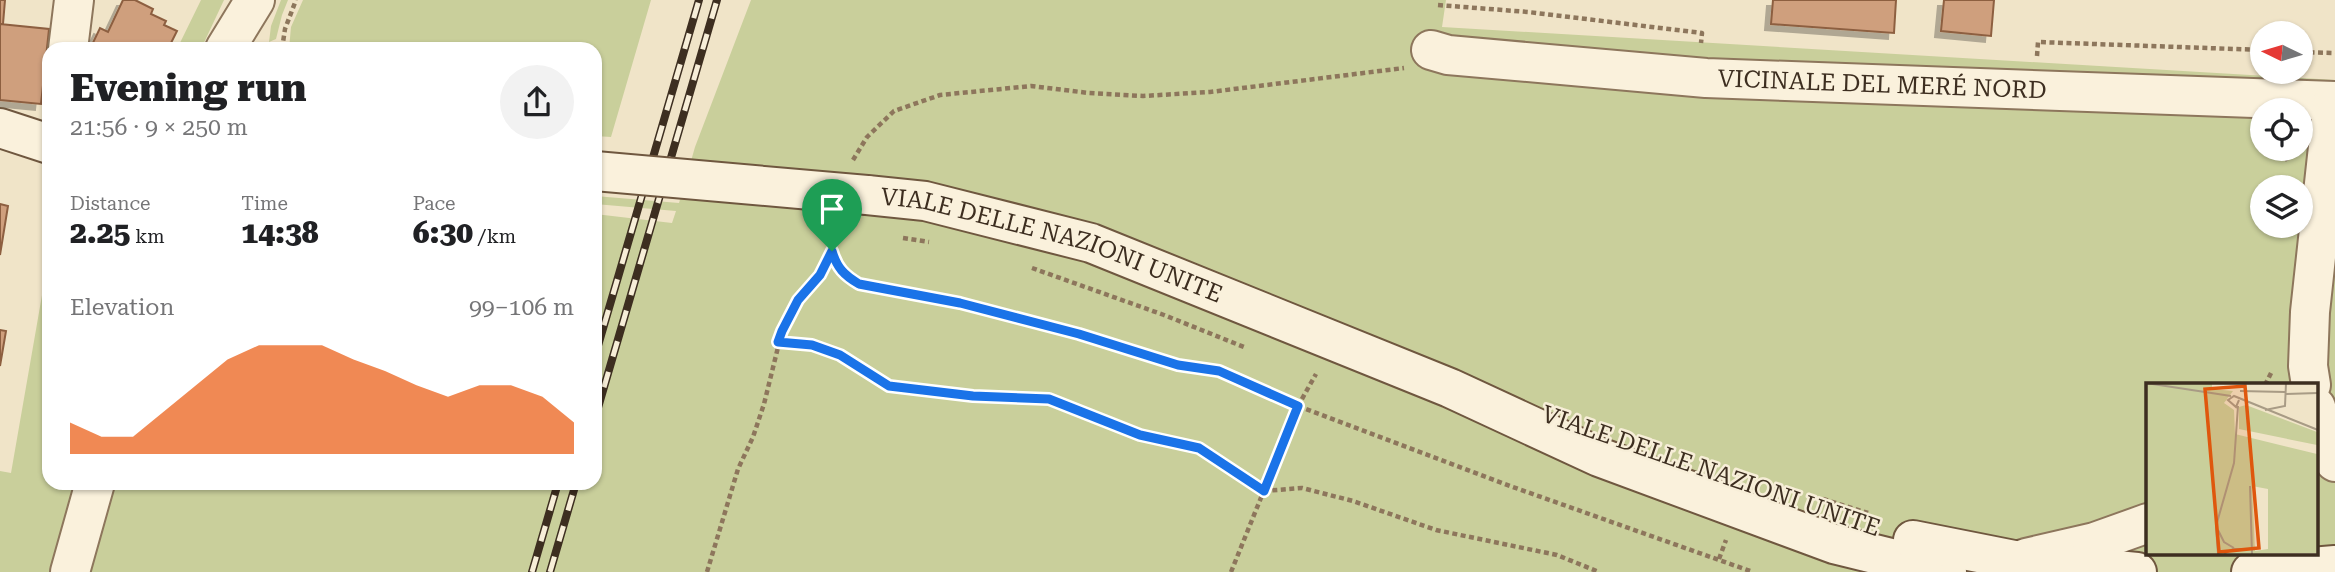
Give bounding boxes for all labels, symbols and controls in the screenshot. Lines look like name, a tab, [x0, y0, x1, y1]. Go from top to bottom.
north arrow	[2250, 21, 2314, 84]
map controls	[2250, 21, 2313, 238]
street label: VICINALE DEL MERÉ NORD	[1717, 64, 2047, 104]
button: share	[500, 65, 574, 139]
text: Evening run	[70, 66, 306, 110]
button: locate	[2250, 98, 2313, 161]
text: 21:56 · 9 × 250 m	[70, 114, 248, 141]
button: layers	[2250, 175, 2313, 238]
pin	[802, 179, 862, 251]
street label: VIALE DELLE NAZIONI UNITE	[879, 183, 1227, 309]
icon: arrive	[813, 190, 851, 228]
text: Distance	[70, 192, 150, 215]
text: Time	[241, 192, 288, 215]
text: Pace	[413, 192, 456, 215]
text: 2.25	[70, 215, 130, 250]
text: 14:38	[241, 215, 319, 250]
text: 6:30	[413, 215, 473, 250]
text: km	[130, 225, 165, 248]
text: /km	[473, 225, 516, 248]
text: Elevation	[70, 294, 174, 321]
text: 99–106 m	[469, 294, 574, 321]
inset map	[2146, 383, 2318, 554]
street label: VIALE DELLE NAZIONI UNITE	[1538, 400, 1884, 542]

